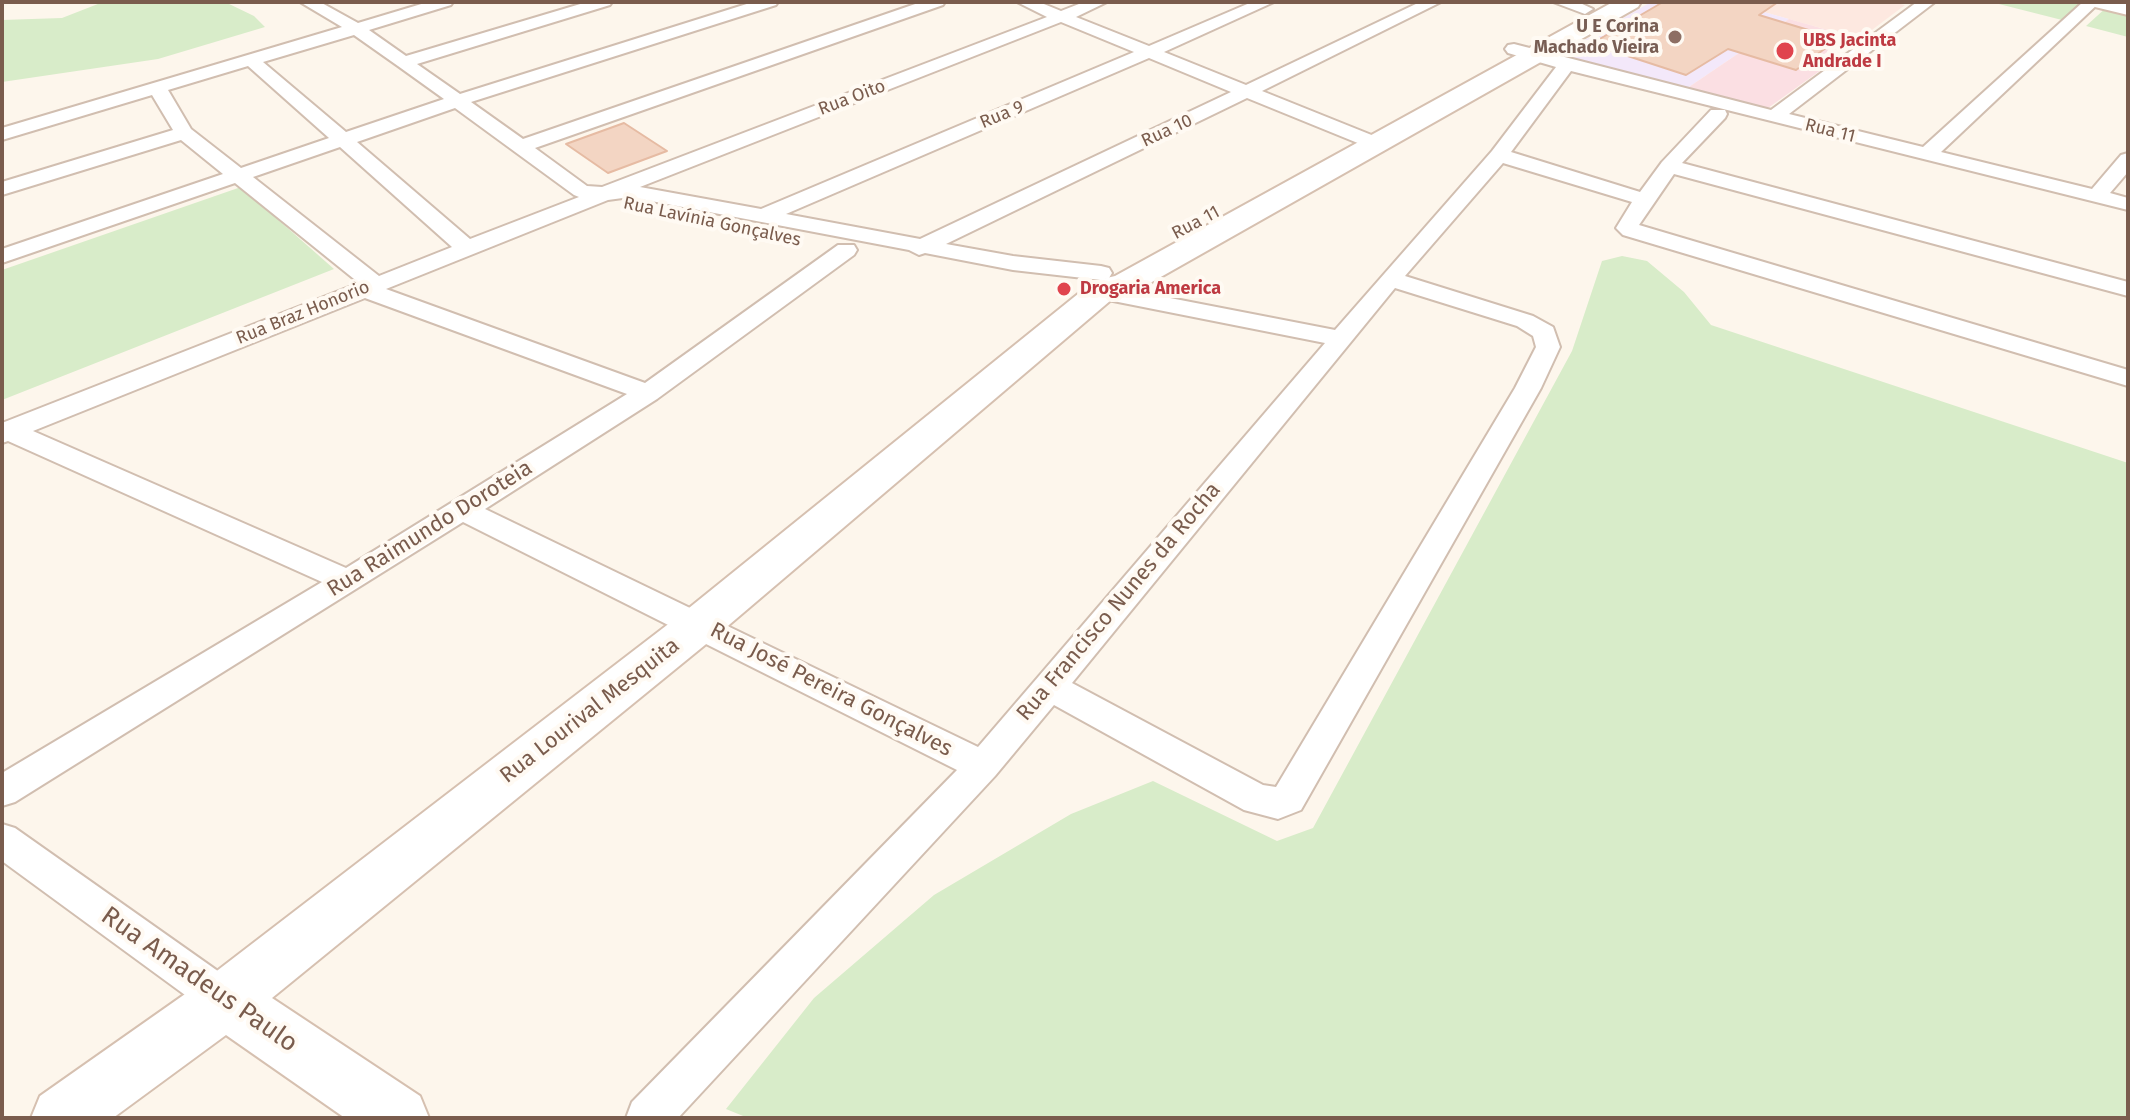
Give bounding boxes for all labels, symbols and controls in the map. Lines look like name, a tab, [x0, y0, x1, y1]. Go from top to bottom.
place label: U E Corina Machado Vieira	[1534, 16, 1659, 58]
marker: U E Corina Machado Vieira	[1666, 28, 1684, 46]
place label: UBS Jacinta Andrade I	[1803, 30, 1896, 72]
marker: UBS Jacinta Andrade I	[1774, 40, 1796, 62]
street label: Rua Oito	[815, 75, 889, 121]
street label: Rua 9	[977, 96, 1027, 134]
street label: Rua 10	[1138, 110, 1196, 152]
street label: Rua 11	[1803, 114, 1857, 148]
street label: Rua Lavínia Gonçalves	[621, 193, 803, 251]
street label: Rua 11	[1168, 201, 1224, 245]
street label: Rua Braz Honorio	[233, 276, 373, 350]
place label: Drogaria America	[1080, 278, 1221, 300]
marker: Drogaria America	[1055, 280, 1073, 298]
street label: Rua Raimundo Doroteia	[322, 455, 538, 603]
street label: Rua Francisco Nunes da Rocha	[1011, 477, 1227, 727]
street label: Rua José Pereira Gonçalves	[706, 617, 956, 763]
street label: Rua Lourival Mesquita	[495, 633, 685, 789]
street label: Rua Amadeus Paulo	[95, 900, 303, 1060]

